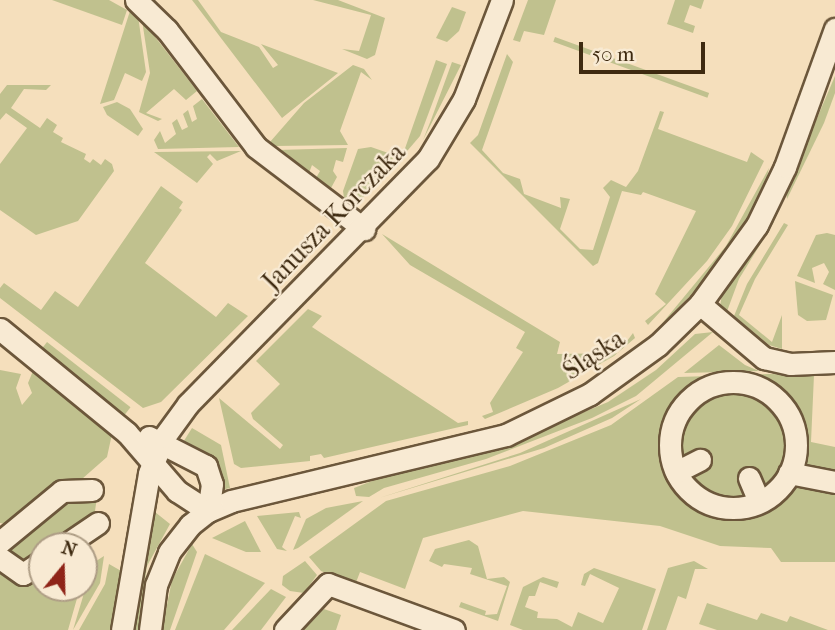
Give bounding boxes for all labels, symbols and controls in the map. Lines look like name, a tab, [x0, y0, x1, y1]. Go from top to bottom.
scale bar	[583, 28, 709, 72]
text: 50 m	[592, 42, 635, 66]
street label: Janusza Korczaka	[256, 137, 412, 297]
street label: Śląska	[557, 323, 631, 387]
north arrow	[28, 532, 98, 602]
text: N	[59, 536, 80, 562]

